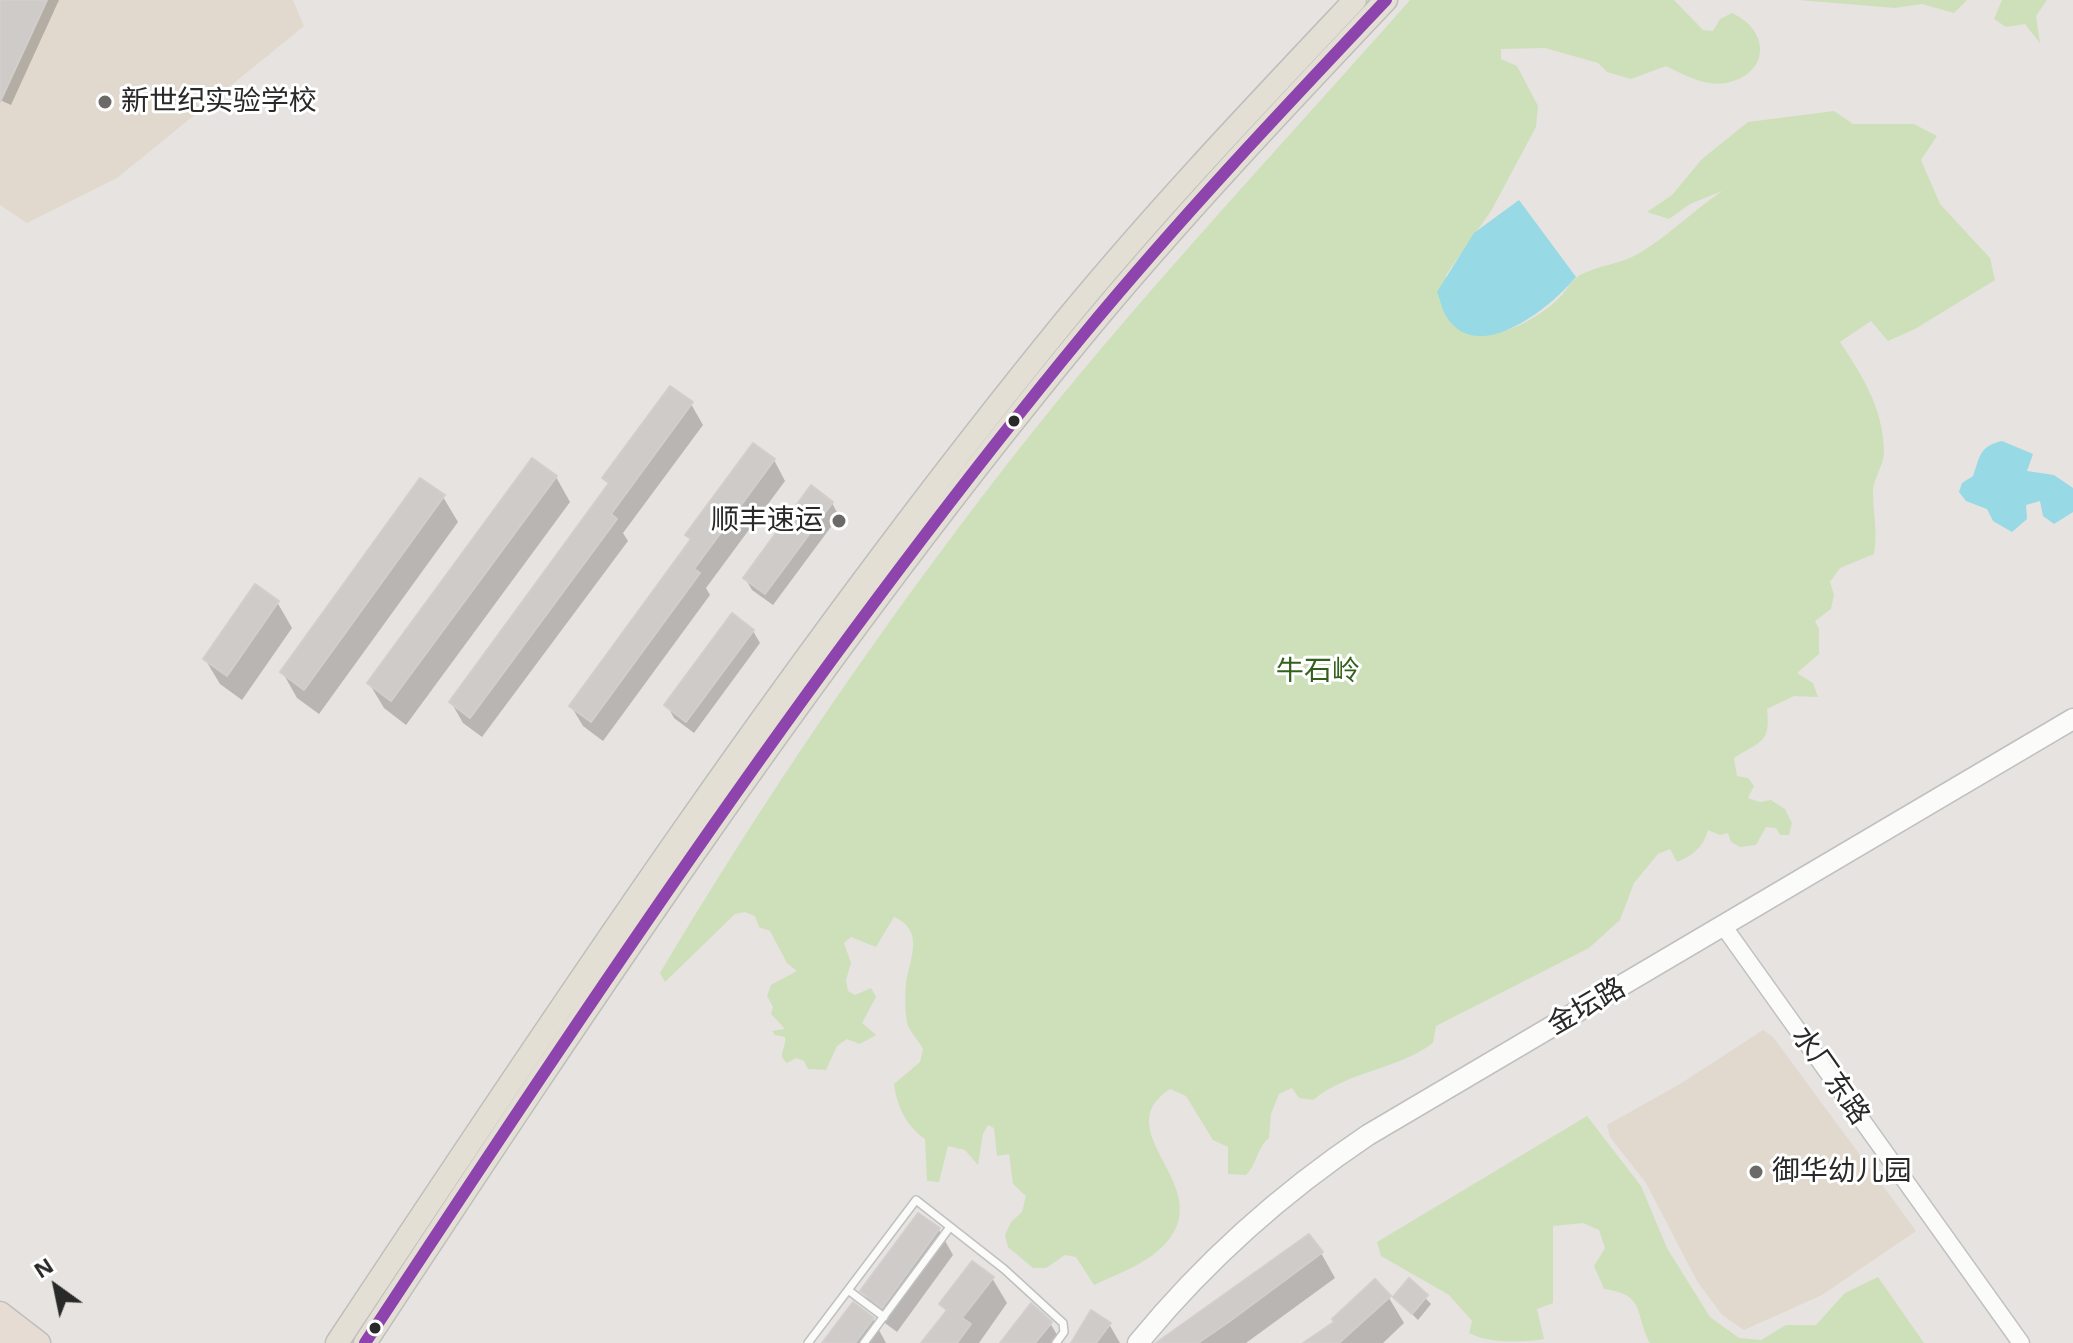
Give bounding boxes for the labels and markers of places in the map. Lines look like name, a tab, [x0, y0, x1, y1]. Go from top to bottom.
place label: 新世纪实验学校	[121, 85, 317, 119]
marker: 新世纪实验学校	[96, 93, 114, 111]
unlabelled marker	[1006, 413, 1022, 429]
place label: 顺丰速运	[711, 504, 823, 538]
marker: 顺丰速运	[830, 512, 848, 530]
place label: 御华幼儿园	[1772, 1155, 1912, 1189]
marker: 御华幼儿园	[1747, 1163, 1765, 1181]
unlabelled marker	[367, 1320, 383, 1336]

